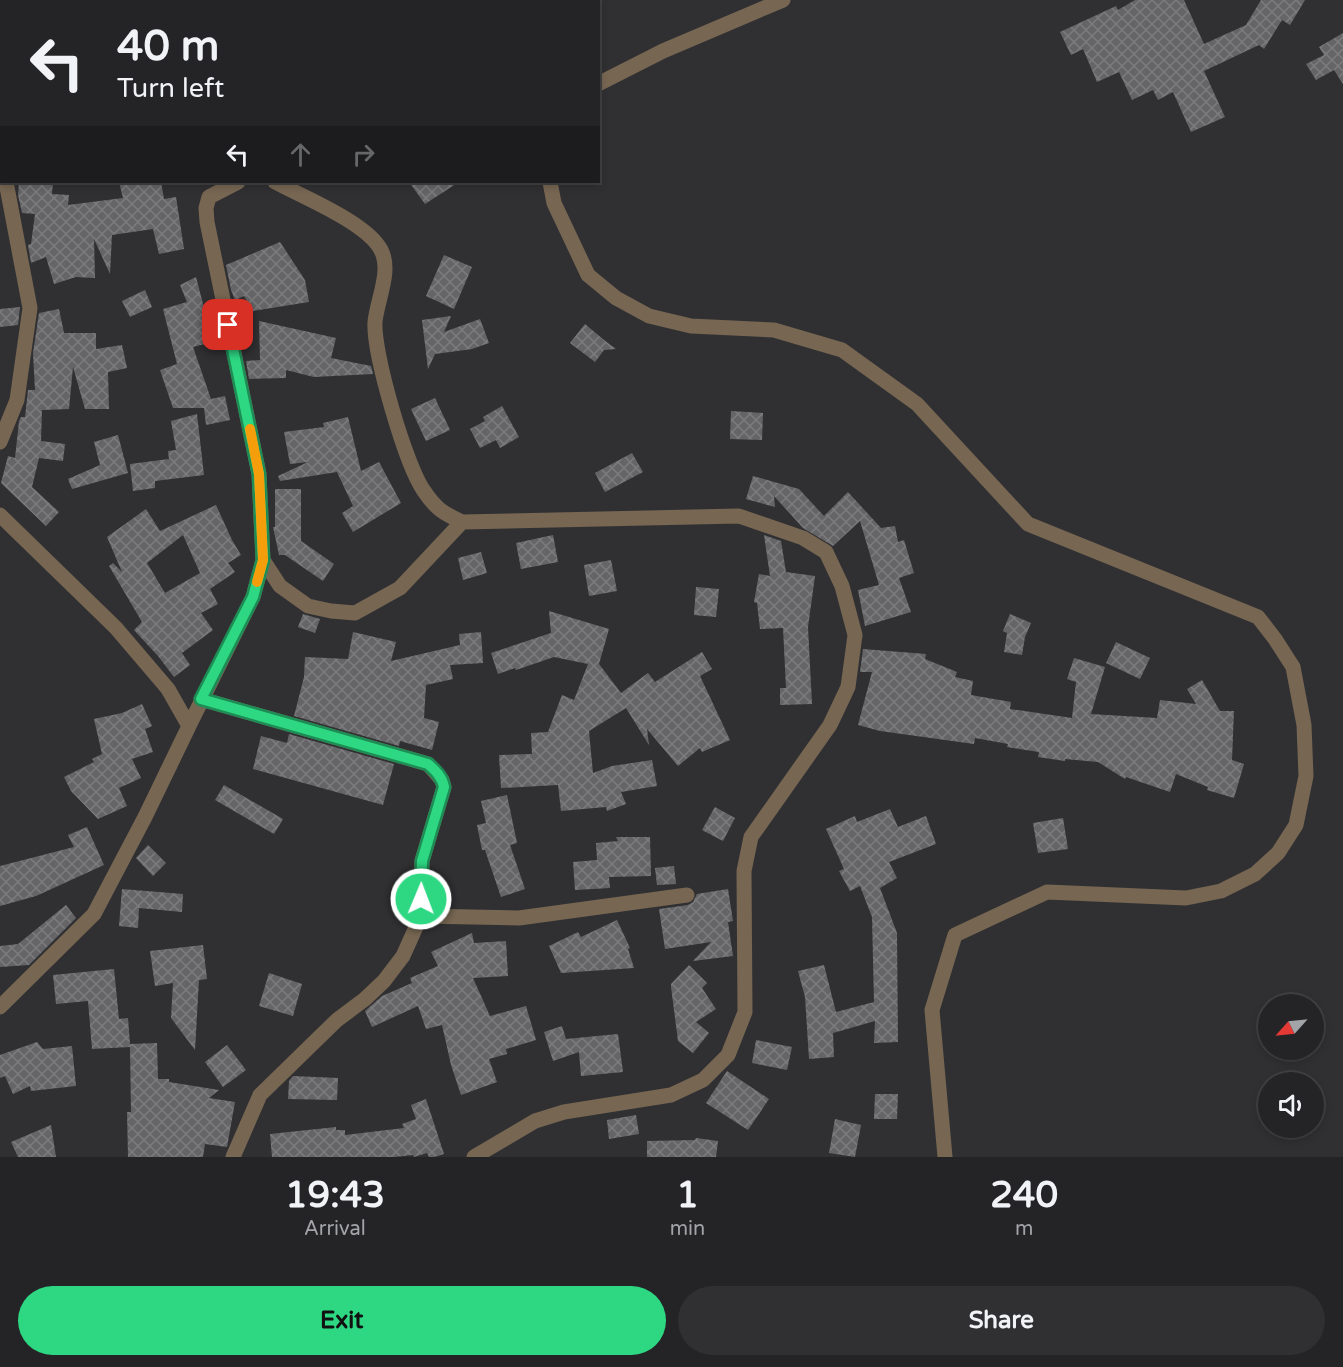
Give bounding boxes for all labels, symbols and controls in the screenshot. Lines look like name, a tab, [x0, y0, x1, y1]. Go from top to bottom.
text: 40 m	[117, 21, 219, 72]
icon: left	[18, 24, 96, 102]
text: Turn left	[117, 72, 224, 105]
icon: left	[221, 138, 254, 171]
icon: ahead	[284, 138, 317, 171]
icon: right	[347, 138, 380, 171]
pin	[202, 299, 253, 350]
icon: arrive	[211, 308, 244, 341]
position arrow	[389, 867, 453, 931]
north arrow	[1258, 994, 1324, 1060]
map controls	[1258, 994, 1324, 1138]
button: sound	[1258, 1072, 1324, 1138]
text: 19:43	[285, 1174, 385, 1217]
text: 1	[676, 1174, 699, 1217]
text: 240	[990, 1174, 1058, 1217]
text: Arrival	[304, 1217, 366, 1241]
text: min	[670, 1217, 705, 1241]
text: m	[1015, 1217, 1033, 1241]
button: Exit	[18, 1286, 666, 1355]
button: Share	[678, 1286, 1325, 1355]

